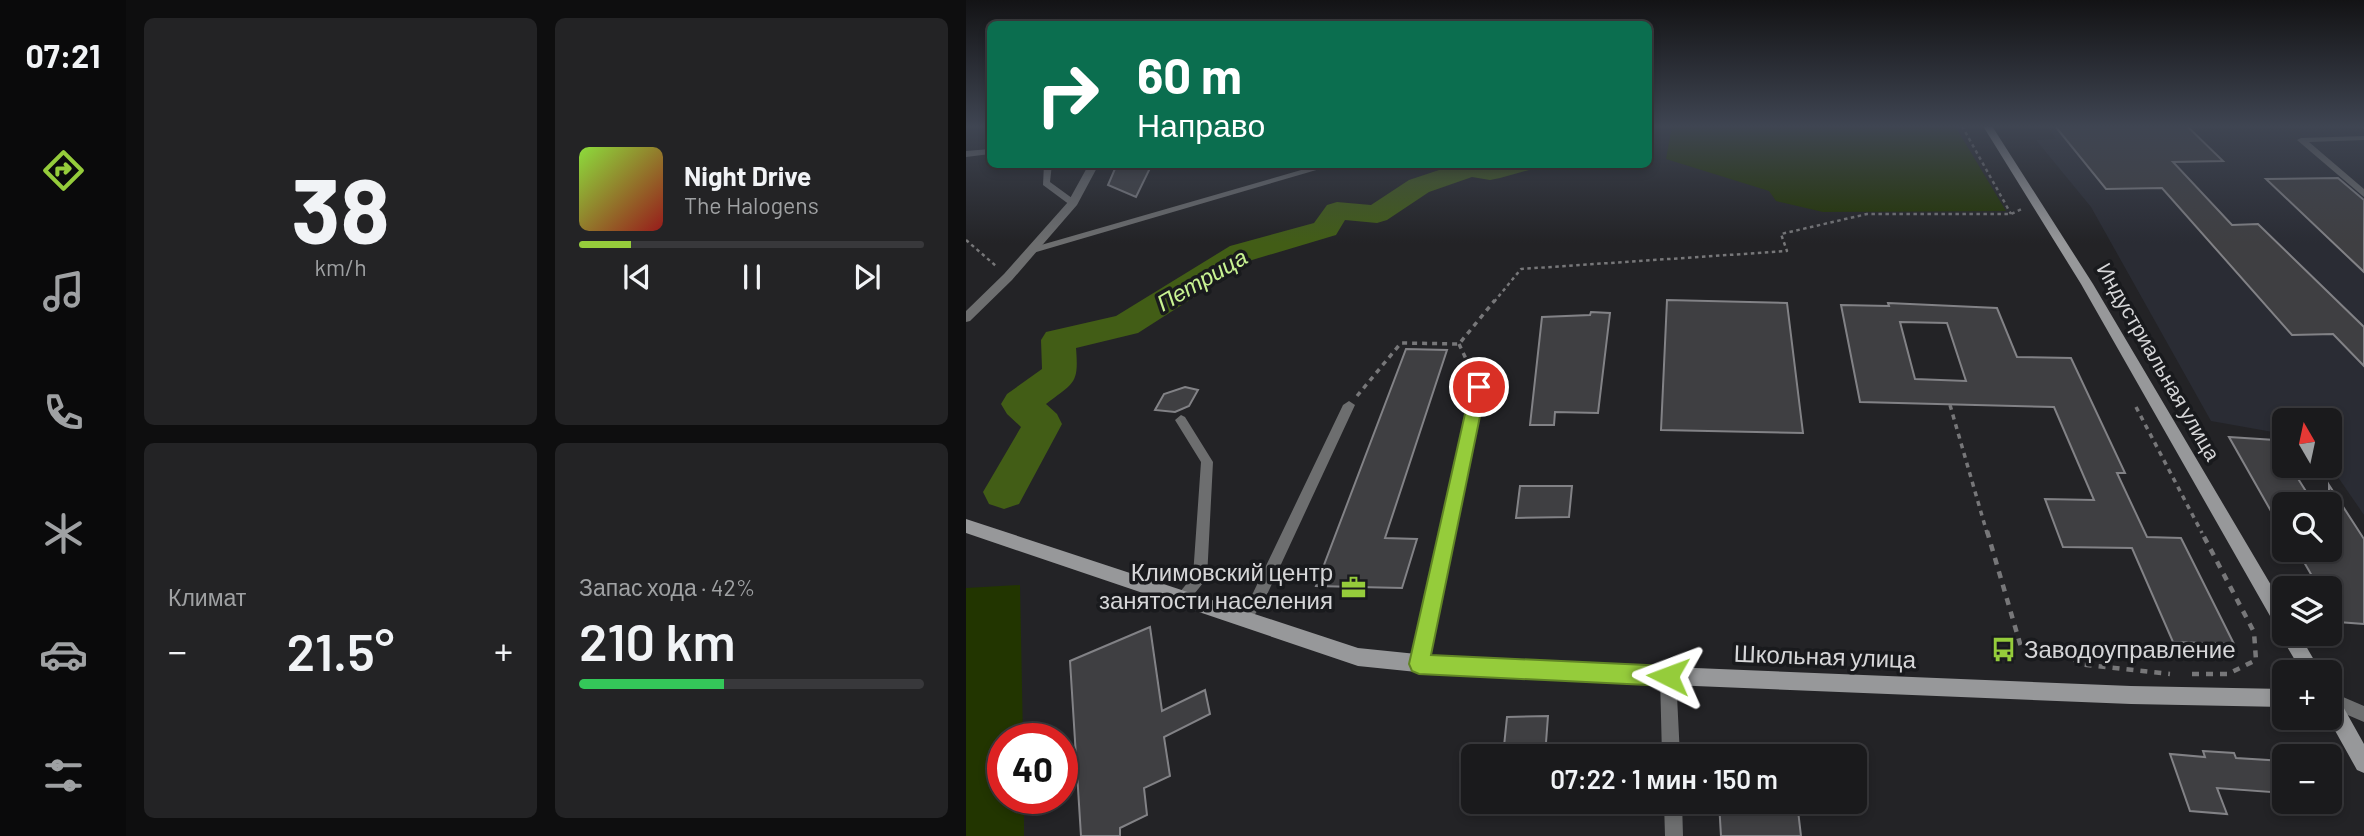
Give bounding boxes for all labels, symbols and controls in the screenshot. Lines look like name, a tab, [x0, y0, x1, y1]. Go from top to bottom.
text: 07:21	[26, 36, 100, 74]
text: 60 m	[1137, 45, 1242, 104]
icon: right	[1022, 49, 1113, 140]
text: Направо	[1137, 105, 1265, 143]
icon: directions	[39, 146, 88, 195]
text: 38	[291, 153, 390, 262]
text: Night Drive	[684, 160, 811, 191]
text: The Halogens	[684, 191, 819, 219]
water label: Петрица	[1151, 242, 1252, 316]
text: km/h	[314, 253, 367, 281]
icon: previous	[618, 258, 656, 296]
icon: pause	[733, 258, 771, 296]
icon: next	[848, 258, 886, 296]
street label: Индустриальная улица	[2092, 258, 2226, 465]
icon: music	[39, 267, 88, 316]
pin	[1449, 357, 1509, 417]
icon: arrive	[1460, 368, 1498, 406]
icon: phone	[39, 388, 88, 437]
north arrow	[2272, 408, 2342, 478]
map controls	[2272, 408, 2342, 814]
button: search	[2272, 492, 2342, 562]
icon: climate	[39, 509, 88, 558]
place label: Климовский центр занятости населения	[1099, 557, 1333, 614]
text: Запас хода · 42%	[579, 573, 755, 601]
office icon: Климовский центр занятости населения	[1339, 573, 1367, 601]
button: layers	[2272, 576, 2342, 646]
text: Климат	[168, 583, 246, 611]
text: 210 km	[579, 609, 736, 671]
text: 21.5°	[287, 619, 394, 681]
text: −	[168, 627, 187, 673]
text: +	[494, 627, 513, 673]
icon: car	[39, 630, 88, 679]
place label: Заводоуправление	[2024, 634, 2235, 663]
bus stop icon: Заводоуправление	[1990, 636, 2018, 664]
street label: Школьная улица	[1733, 638, 1917, 673]
position arrow	[1631, 639, 1705, 713]
button: +	[2272, 660, 2342, 730]
speed limit sign: 40	[987, 723, 1078, 814]
button: −	[2272, 744, 2342, 814]
icon: filters	[39, 751, 88, 800]
text: 07:22 · 1 мин · 150 m	[1550, 763, 1778, 794]

